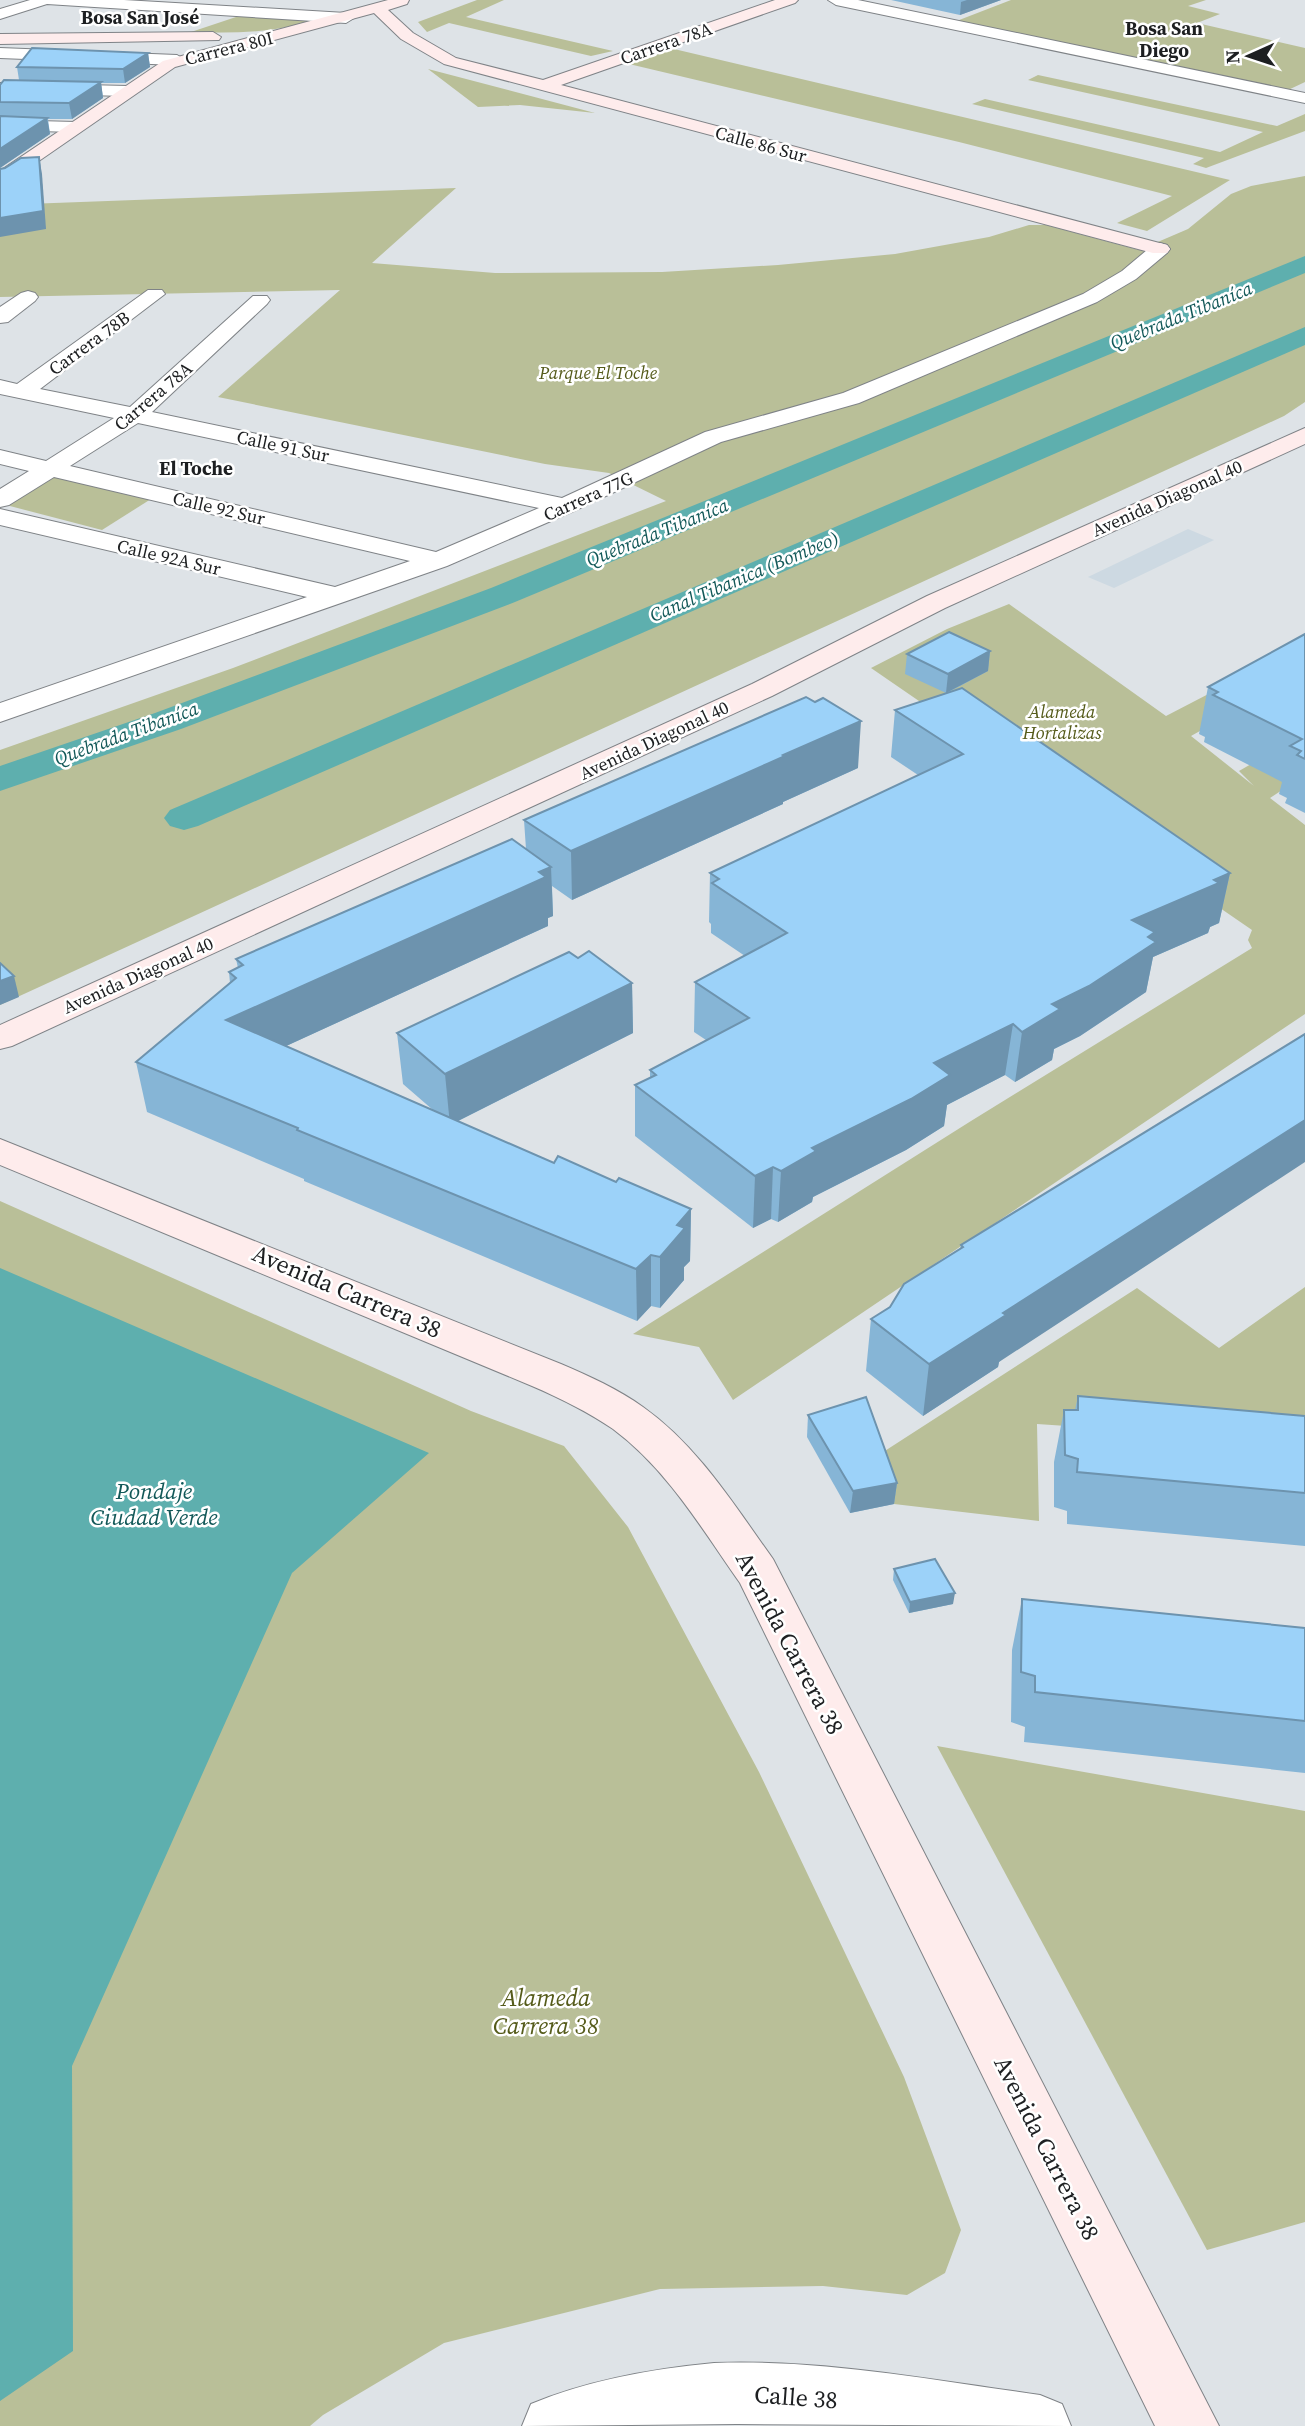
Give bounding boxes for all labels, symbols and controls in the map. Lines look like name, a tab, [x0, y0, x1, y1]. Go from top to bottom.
district label: Bosa San José	[81, 4, 199, 30]
district label: Bosa San Diego	[1125, 15, 1203, 63]
street label: Carrera 78A	[617, 16, 715, 70]
north arrow	[1214, 21, 1284, 91]
street label: Carrera 80I	[182, 25, 276, 71]
text: N	[1219, 49, 1245, 64]
street label: Calle 86 Sur	[712, 120, 810, 168]
water label: Quebrada Tibaníca	[1106, 275, 1256, 355]
street label: Carrera 78B	[43, 305, 135, 381]
street label: Carrera 78A	[108, 356, 198, 436]
park label: Parque El Toche	[538, 360, 658, 385]
street label: Calle 91 Sur	[234, 424, 332, 468]
street label: Avenida Diagonal 40	[1088, 454, 1246, 542]
district label: El Toche	[159, 455, 233, 481]
street label: Carrera 77G	[539, 465, 637, 527]
street label: Calle 92 Sur	[170, 485, 268, 531]
water label: Quebrada Tibaníca	[582, 492, 732, 572]
water label: Canal Tibanica (Bombeo)	[645, 524, 843, 628]
street label: Calle 92A Sur	[115, 533, 224, 581]
street label: Avenida Diagonal 40	[575, 694, 733, 786]
water label: Quebrada Tibaníca	[50, 695, 202, 771]
park label: Alameda Hortalizas	[1021, 699, 1102, 745]
street label: Avenida Diagonal 40	[59, 931, 217, 1019]
street label: Avenida Carrera 38	[247, 1236, 447, 1346]
water label: Pondaje Ciudad Verde	[90, 1475, 218, 1533]
street label: Avenida Carrera 38	[728, 1546, 852, 1740]
park label: Alameda Carrera 38	[493, 1981, 599, 2042]
street label: Avenida Carrera 38	[986, 2050, 1108, 2246]
street label: Calle 38	[753, 2378, 839, 2416]

